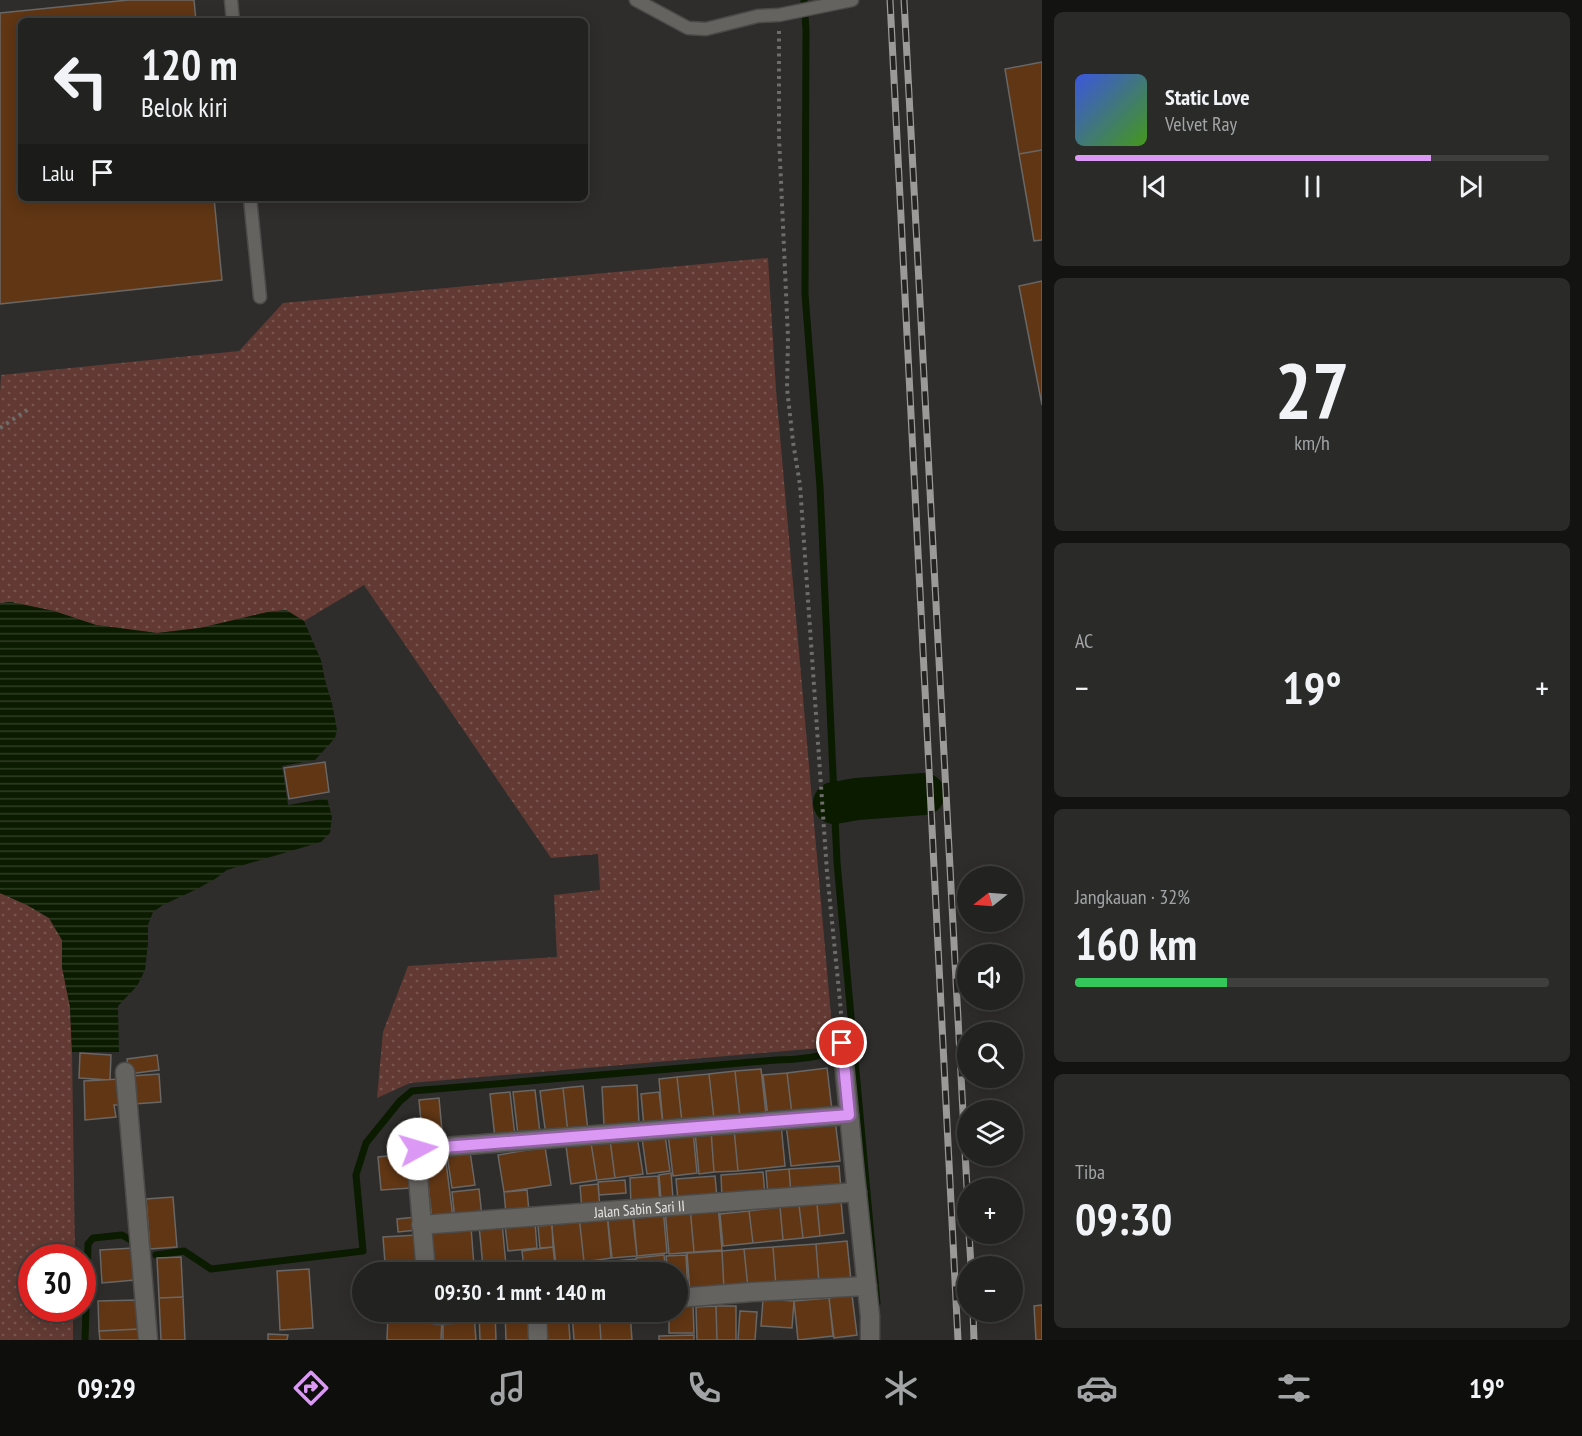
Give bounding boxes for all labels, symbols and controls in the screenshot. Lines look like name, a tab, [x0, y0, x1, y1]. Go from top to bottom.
text: 120 m	[141, 37, 238, 92]
icon: left	[42, 42, 120, 120]
text: Static Love	[1165, 83, 1250, 111]
text: Belok kiri	[141, 90, 228, 124]
text: Velvet Ray	[1165, 111, 1237, 137]
icon: arrive	[86, 156, 119, 189]
text: Lalu	[42, 159, 74, 187]
icon: previous	[1138, 170, 1171, 203]
icon: pause	[1296, 170, 1329, 203]
icon: next	[1454, 170, 1487, 203]
text: 27	[1275, 340, 1349, 441]
text: km/h	[1294, 430, 1330, 456]
text: AC	[1075, 628, 1093, 654]
text: 19°	[1282, 658, 1342, 716]
text: −	[1075, 666, 1089, 709]
text: +	[1535, 666, 1549, 709]
north arrow	[957, 866, 1023, 932]
map controls	[957, 866, 1023, 1322]
text: Jangkauan · 32%	[1075, 884, 1190, 910]
text: 160 km	[1075, 914, 1197, 972]
button: sound	[957, 944, 1023, 1010]
pin	[816, 1017, 867, 1068]
button: search	[957, 1022, 1023, 1088]
icon: arrive	[825, 1026, 858, 1059]
button: layers	[957, 1100, 1023, 1166]
position arrow	[386, 1117, 450, 1181]
text: Tiba	[1075, 1159, 1105, 1185]
button: +	[957, 1178, 1023, 1244]
text: 09:30	[1075, 1189, 1172, 1247]
street label: Jalan Sabin Sari II	[592, 1196, 685, 1221]
speed limit sign: 30	[18, 1244, 96, 1322]
button: −	[957, 1256, 1023, 1322]
text: 09:30 · 1 mnt · 140 m	[434, 1278, 606, 1306]
icon: directions	[290, 1367, 332, 1409]
icon: music	[487, 1367, 529, 1409]
icon: phone	[683, 1367, 725, 1409]
icon: climate	[880, 1367, 922, 1409]
icon: car	[1076, 1367, 1118, 1409]
icon: filters	[1273, 1367, 1315, 1409]
text: 09:29	[77, 1371, 136, 1405]
text: 19°	[1469, 1371, 1505, 1405]

